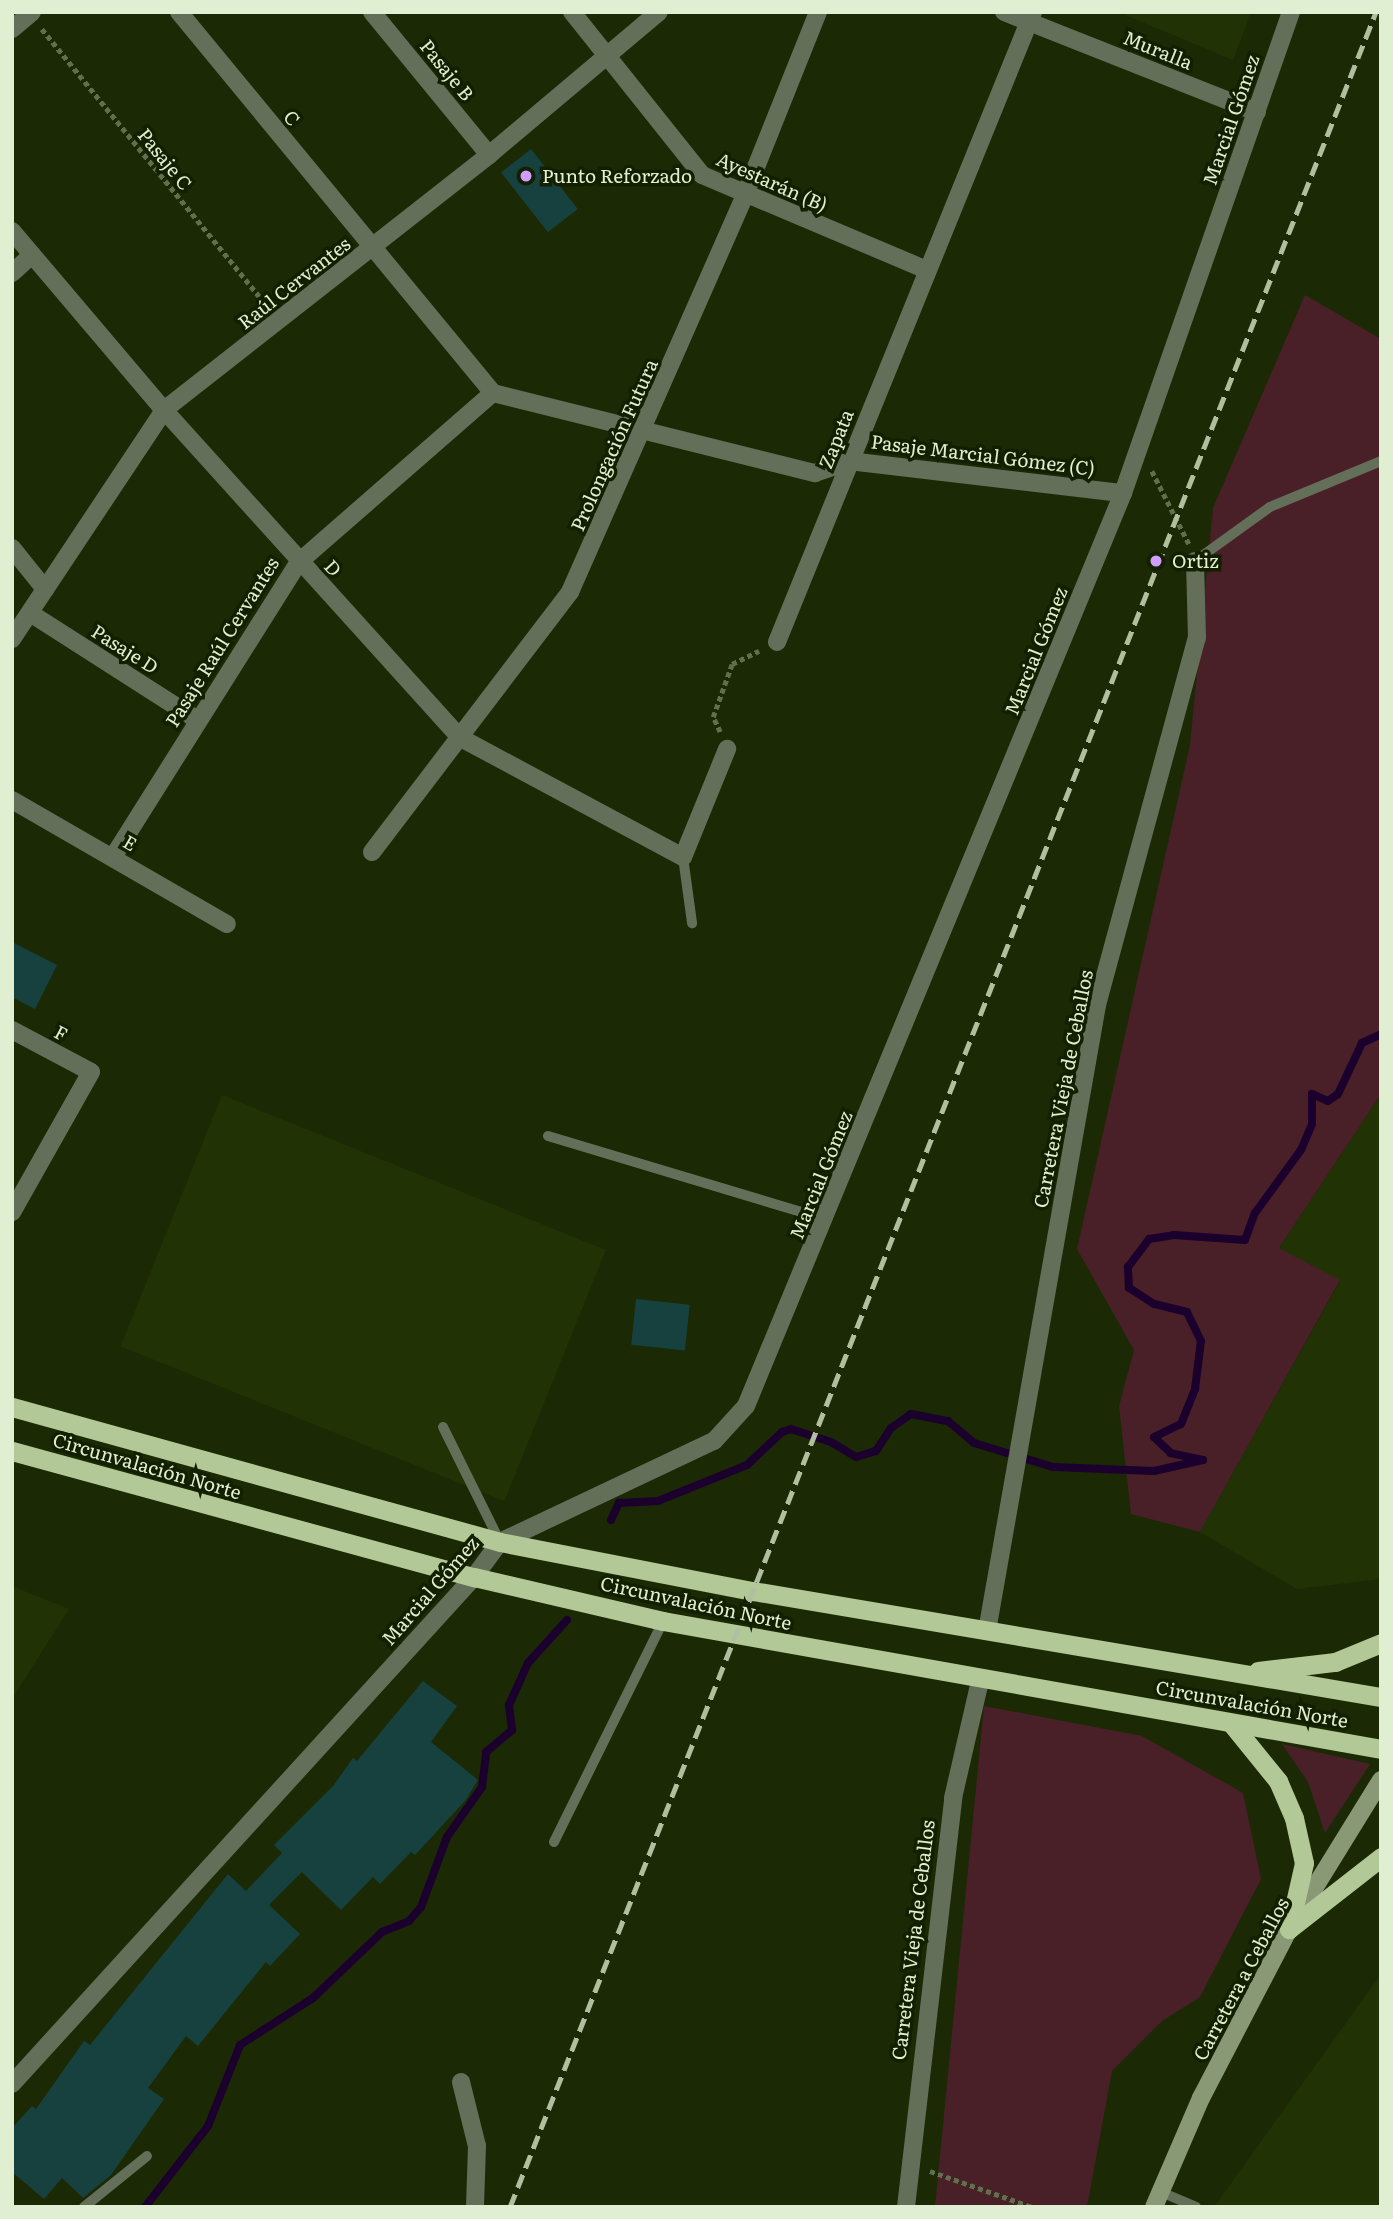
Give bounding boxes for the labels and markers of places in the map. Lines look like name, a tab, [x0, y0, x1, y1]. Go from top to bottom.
place label: Punto Reforzado	[542, 165, 692, 187]
marker: Punto Reforzado	[516, 166, 536, 186]
place label: Ortiz	[1172, 550, 1219, 572]
marker: Ortiz	[1146, 551, 1166, 571]

